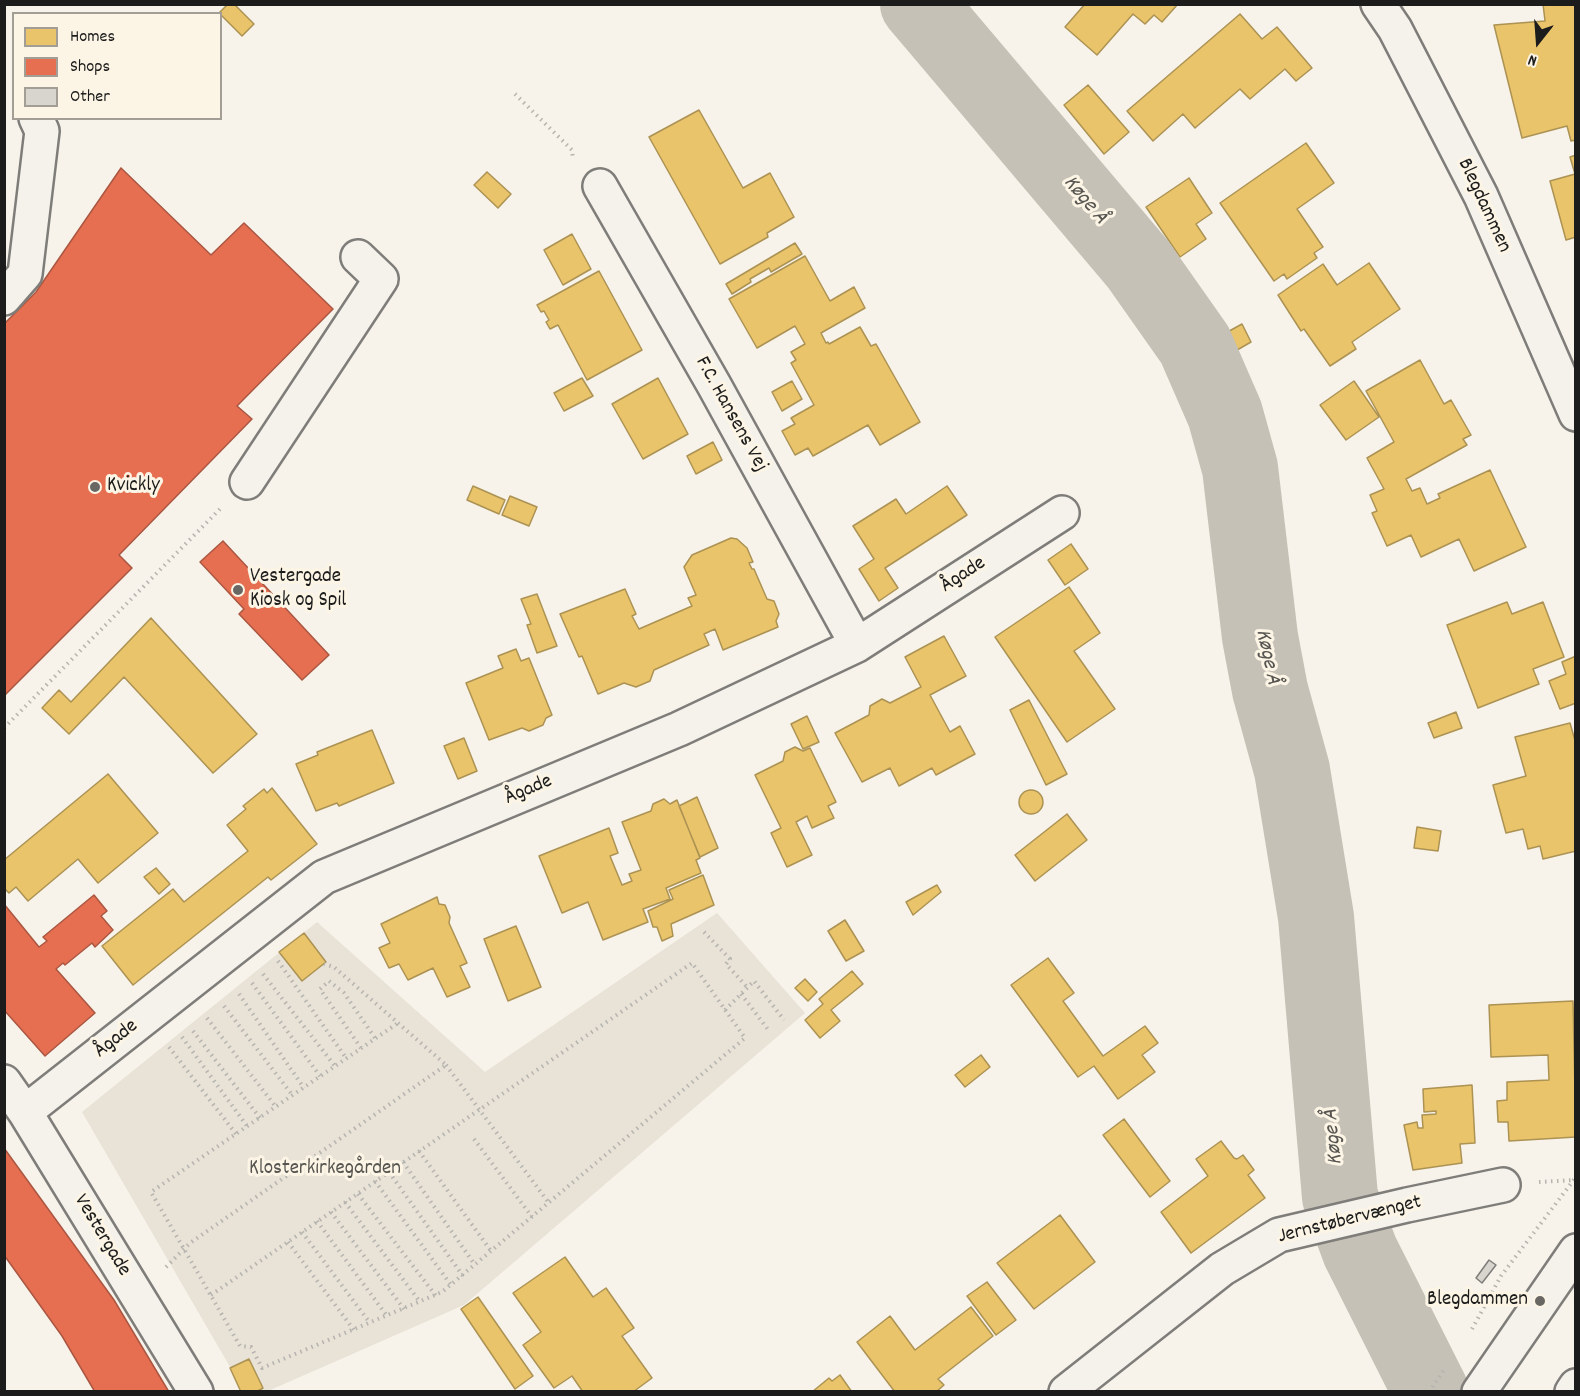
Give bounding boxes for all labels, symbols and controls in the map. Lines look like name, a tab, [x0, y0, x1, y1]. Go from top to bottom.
legend	[12, 12, 222, 120]
north arrow	[1508, 12, 1568, 72]
text: Homes	[70, 25, 115, 50]
text: N	[1525, 48, 1540, 72]
text: Shops	[70, 55, 110, 80]
text: Other	[70, 85, 110, 110]
street label: Blegdammen	[1450, 155, 1516, 257]
water label: Køge Å	[1056, 171, 1112, 231]
street label: F.C. Hansens Vej	[688, 353, 772, 477]
place label: Kvickly	[107, 474, 160, 500]
marker: Kvickly	[88, 480, 102, 494]
street label: Ågade	[937, 552, 991, 600]
place label: Vestergade Kiosk og Spil	[250, 565, 346, 615]
marker: Vestergade Kiosk og Spil	[231, 583, 245, 597]
water label: Køge Å	[1247, 627, 1285, 687]
street label: Ågade	[502, 770, 556, 812]
street label: Ågade	[90, 1015, 144, 1065]
water label: Køge Å	[1319, 1108, 1351, 1166]
park label: Klosterkirkegården	[249, 1157, 401, 1183]
street label: Vestergade	[67, 1190, 135, 1282]
street label: Jernstøbervænget	[1276, 1191, 1424, 1251]
place label: Blegdammen	[1427, 1288, 1528, 1314]
marker: Blegdammen	[1533, 1294, 1547, 1308]

